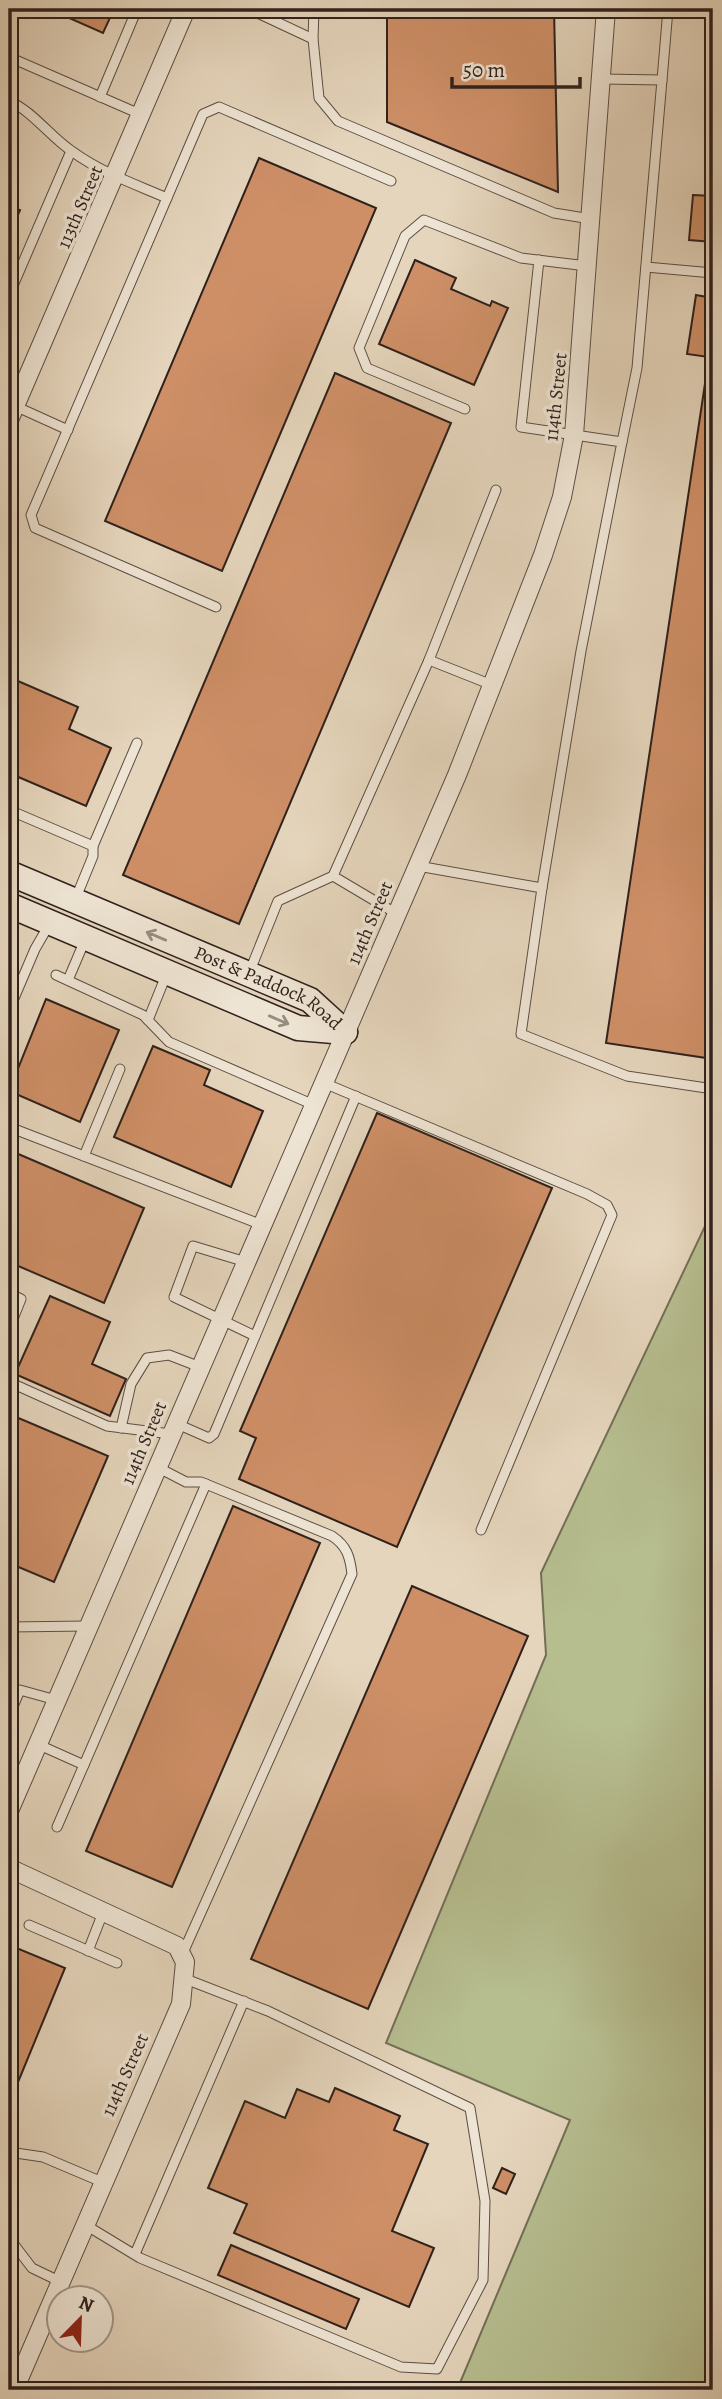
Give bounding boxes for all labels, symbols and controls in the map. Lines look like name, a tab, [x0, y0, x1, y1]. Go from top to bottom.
scale bar	[452, 46, 580, 90]
text: 50 m	[463, 56, 505, 84]
street label: 113th Street	[51, 162, 109, 252]
street label: 114th Street	[538, 352, 574, 442]
street label: 114th Street	[341, 877, 399, 969]
one-way arrow	[145, 928, 167, 941]
street label: Post & Paddock Road	[190, 940, 348, 1037]
one-way arrow	[268, 1014, 290, 1027]
street label: 114th Street	[115, 1397, 173, 1489]
street label: 114th Street	[95, 2029, 155, 2121]
north arrow	[46, 2284, 116, 2354]
text: N	[75, 2290, 98, 2319]

